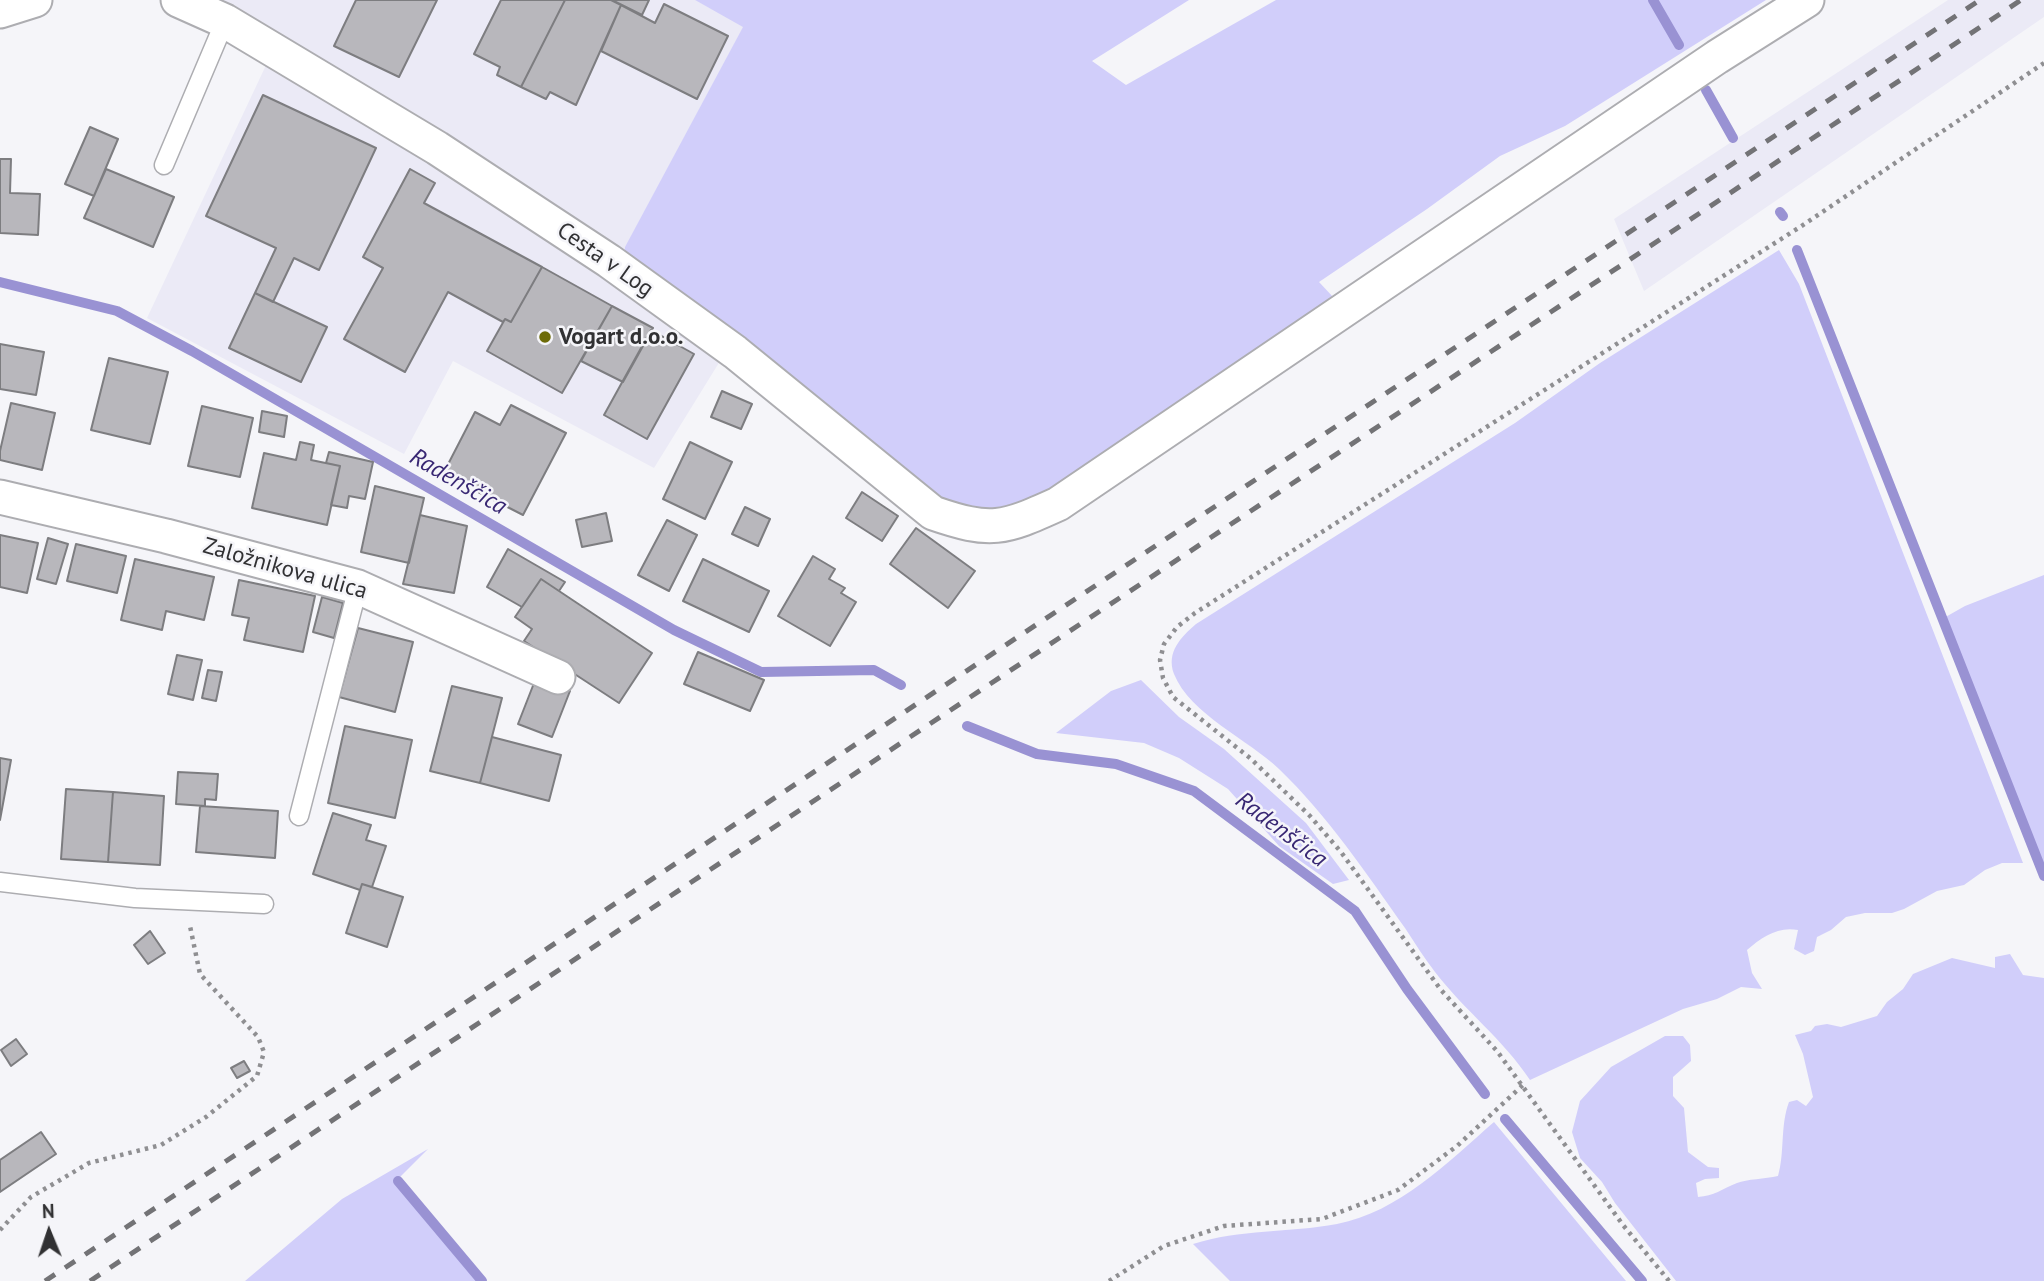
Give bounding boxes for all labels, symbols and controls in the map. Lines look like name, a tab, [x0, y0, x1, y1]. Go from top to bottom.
street label: Cesta v Log	[551, 217, 659, 303]
place label: Vogart d.o.o.	[559, 323, 683, 351]
marker: Vogart d.o.o.	[537, 329, 553, 345]
water label: Radenščica	[404, 443, 512, 521]
street label: Založnikova ulica	[200, 532, 370, 606]
water label: Radenščica	[1230, 786, 1332, 874]
north arrow	[14, 1197, 84, 1267]
text: N	[42, 1199, 55, 1223]

